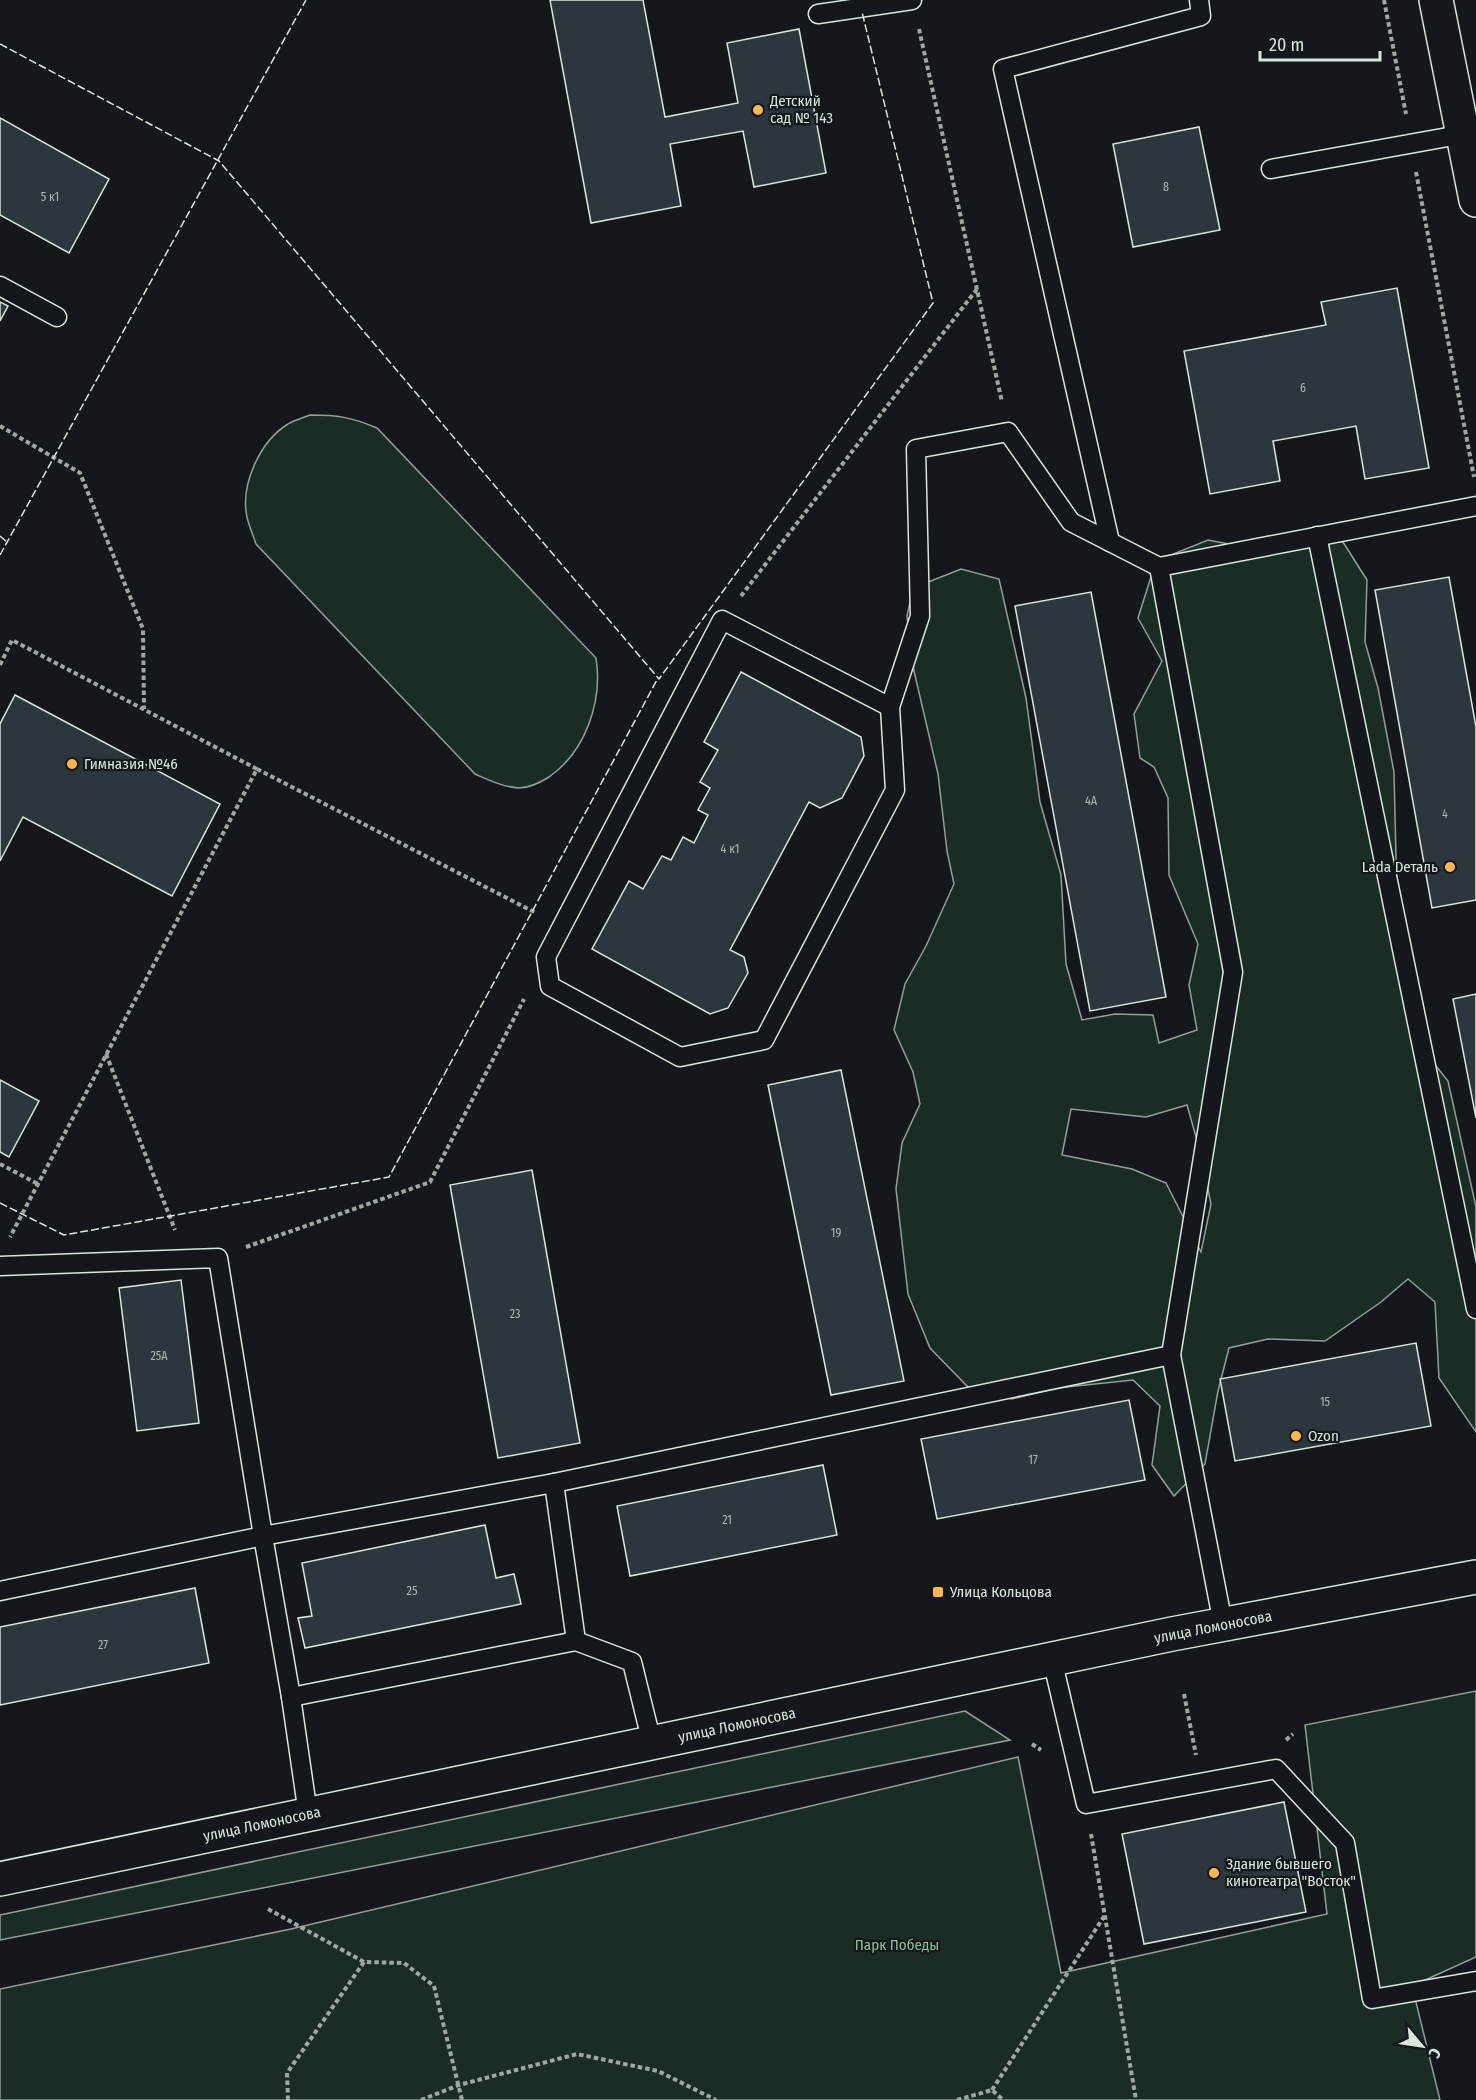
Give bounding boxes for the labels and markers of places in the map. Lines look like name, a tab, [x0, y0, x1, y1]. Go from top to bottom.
place label: Детский сад № 143	[769, 92, 833, 127]
marker: Детский сад № 143	[751, 103, 765, 117]
place label: Гимназия №46	[84, 755, 178, 773]
marker: Гимназия №46	[65, 757, 79, 771]
place label: Lada Dеталь	[1362, 858, 1438, 876]
marker: Lada Dеталь	[1443, 860, 1457, 874]
place label: Ozon	[1308, 1427, 1339, 1445]
marker: Ozon	[1289, 1429, 1303, 1443]
place label: Улица Кольцова	[949, 1583, 1052, 1601]
marker: Улица Кольцова	[931, 1585, 945, 1599]
place label: Здание бывшего кинотеатра "Восток"	[1226, 1855, 1356, 1890]
marker: Здание бывшего кинотеатра "Восток"	[1207, 1866, 1221, 1880]

